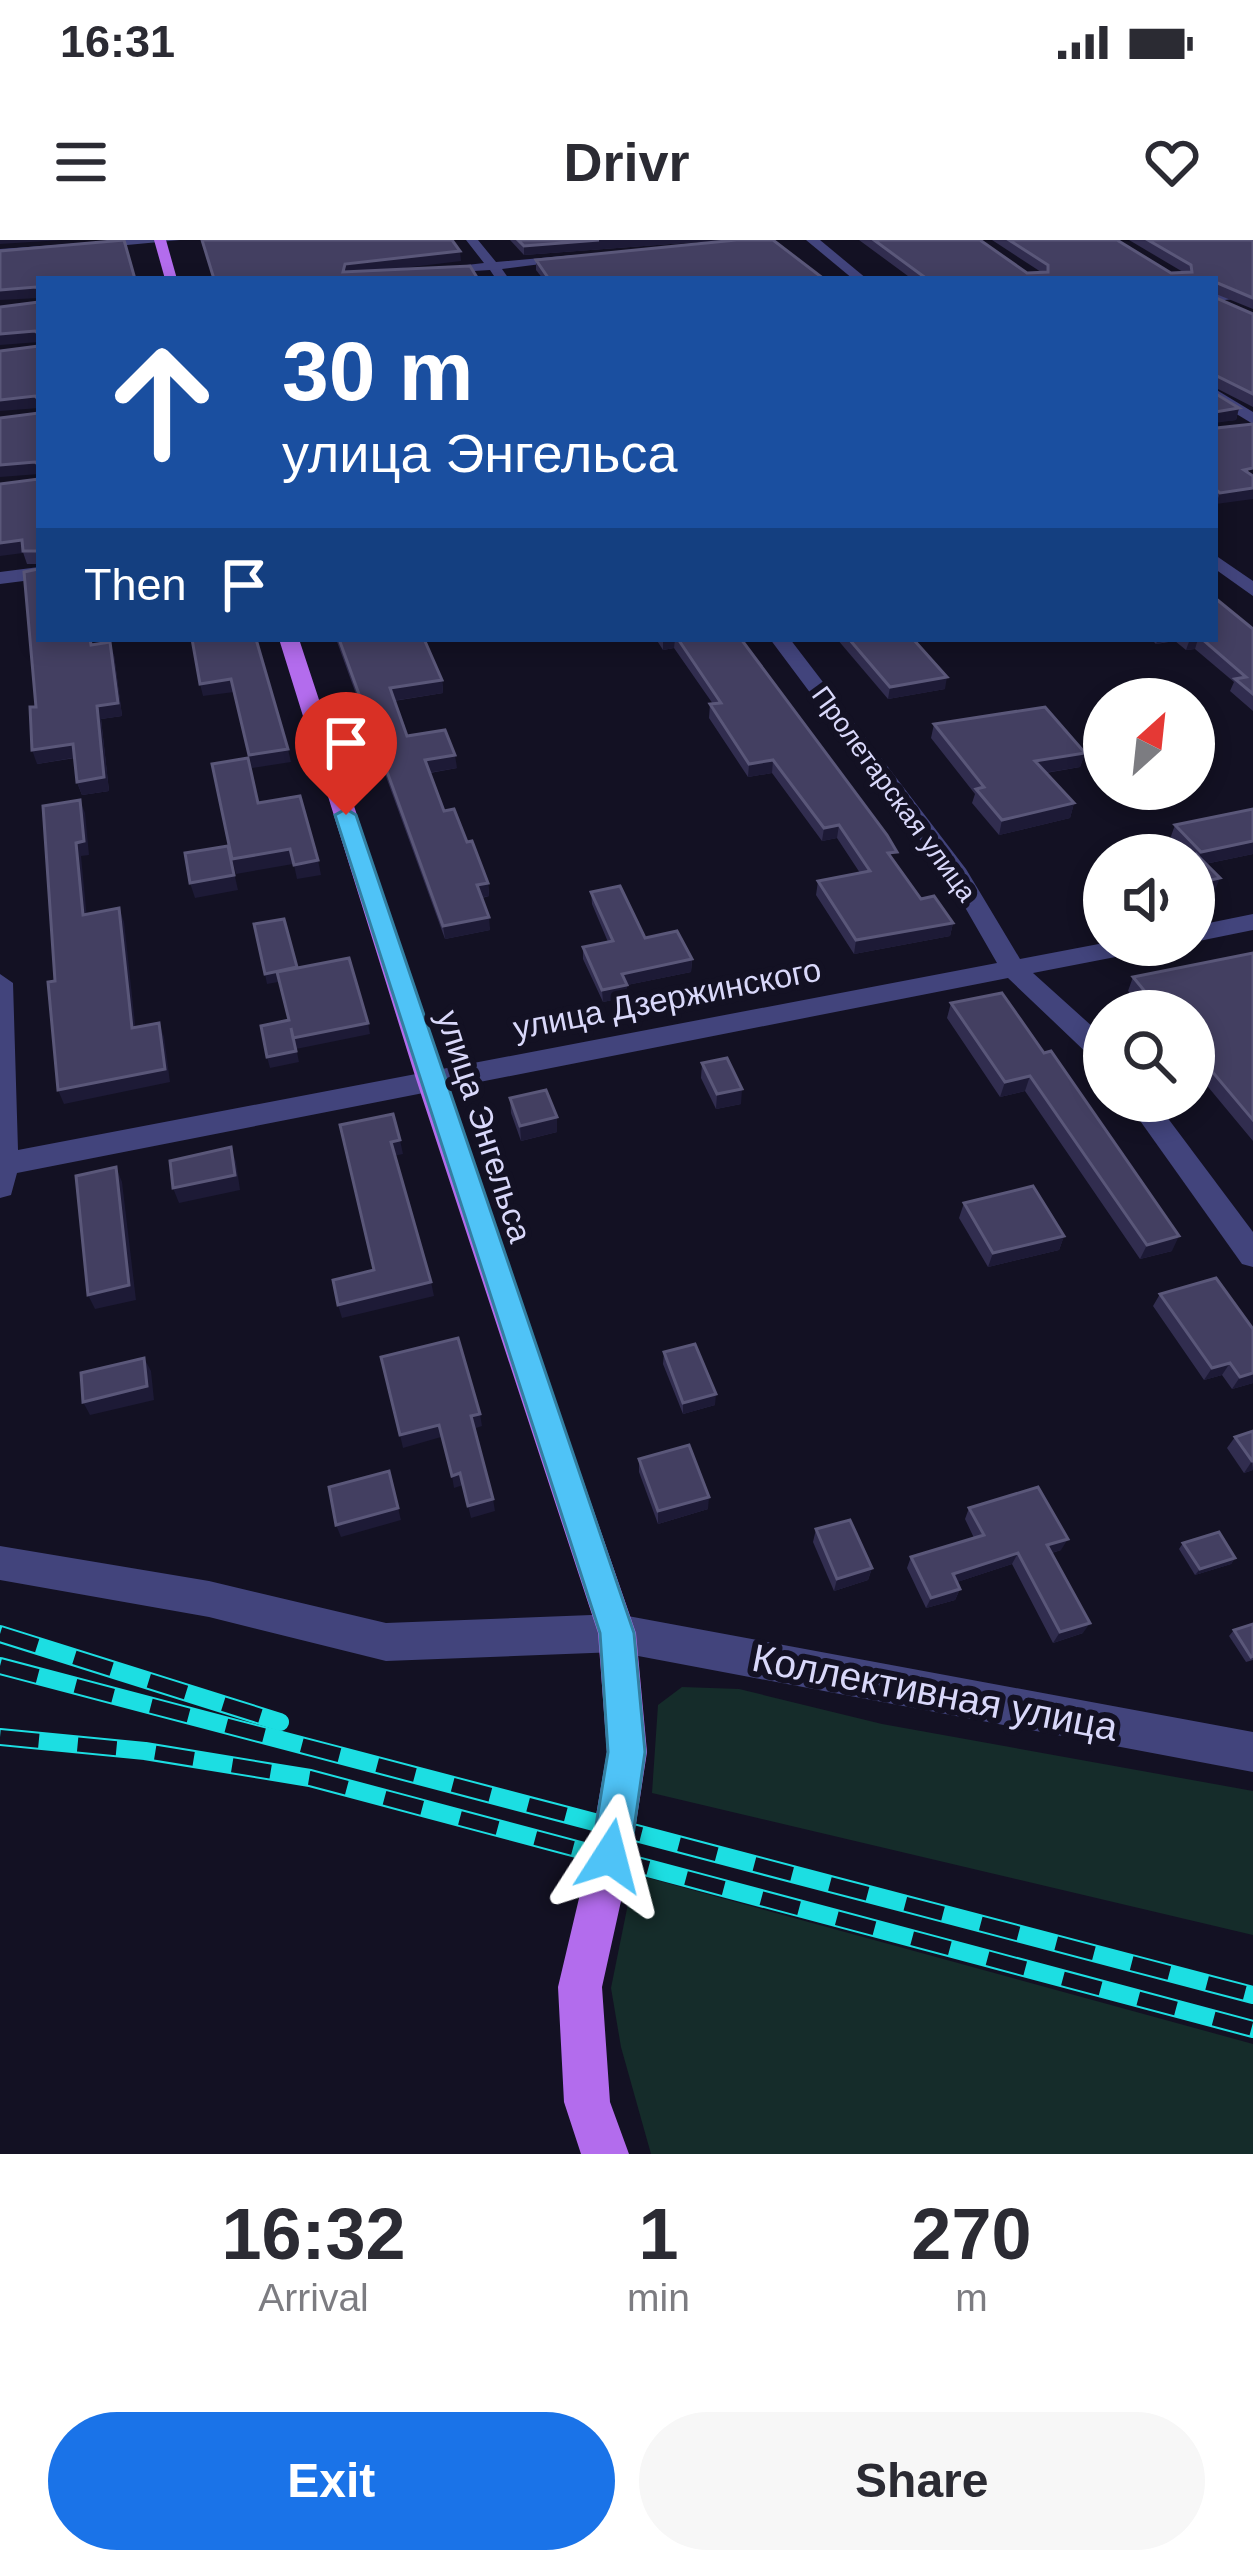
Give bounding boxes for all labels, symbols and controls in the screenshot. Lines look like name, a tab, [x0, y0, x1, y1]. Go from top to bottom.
text: 16:31	[60, 16, 175, 67]
icon: menu	[48, 129, 114, 195]
icon: heart	[1139, 129, 1205, 195]
text: Drivr	[563, 132, 690, 192]
icon: ahead	[84, 324, 240, 480]
text: 30 m	[282, 324, 473, 418]
text: улица Энгельса	[282, 423, 678, 483]
icon: arrive	[211, 552, 277, 618]
text: Then	[84, 559, 187, 610]
north arrow	[1083, 678, 1215, 810]
map controls	[1083, 678, 1215, 1122]
street label: Пролетарская улица	[806, 681, 983, 908]
pin	[295, 692, 397, 815]
icon: arrive	[313, 710, 379, 776]
button: sound	[1083, 834, 1215, 966]
street label: улица Дзержинского	[510, 950, 824, 1046]
button: search	[1083, 990, 1215, 1122]
street label: улица Энгельса	[430, 1006, 540, 1247]
street label: Коллективная улица	[749, 1636, 1121, 1749]
position arrow	[547, 1793, 673, 1919]
text: 16:32	[221, 2194, 406, 2274]
text: 1	[638, 2194, 679, 2274]
text: 270	[911, 2194, 1032, 2274]
text: Arrival	[258, 2276, 369, 2319]
text: min	[627, 2276, 690, 2319]
text: m	[955, 2276, 988, 2319]
button: Exit	[48, 2412, 615, 2550]
button: Share	[639, 2412, 1205, 2550]

